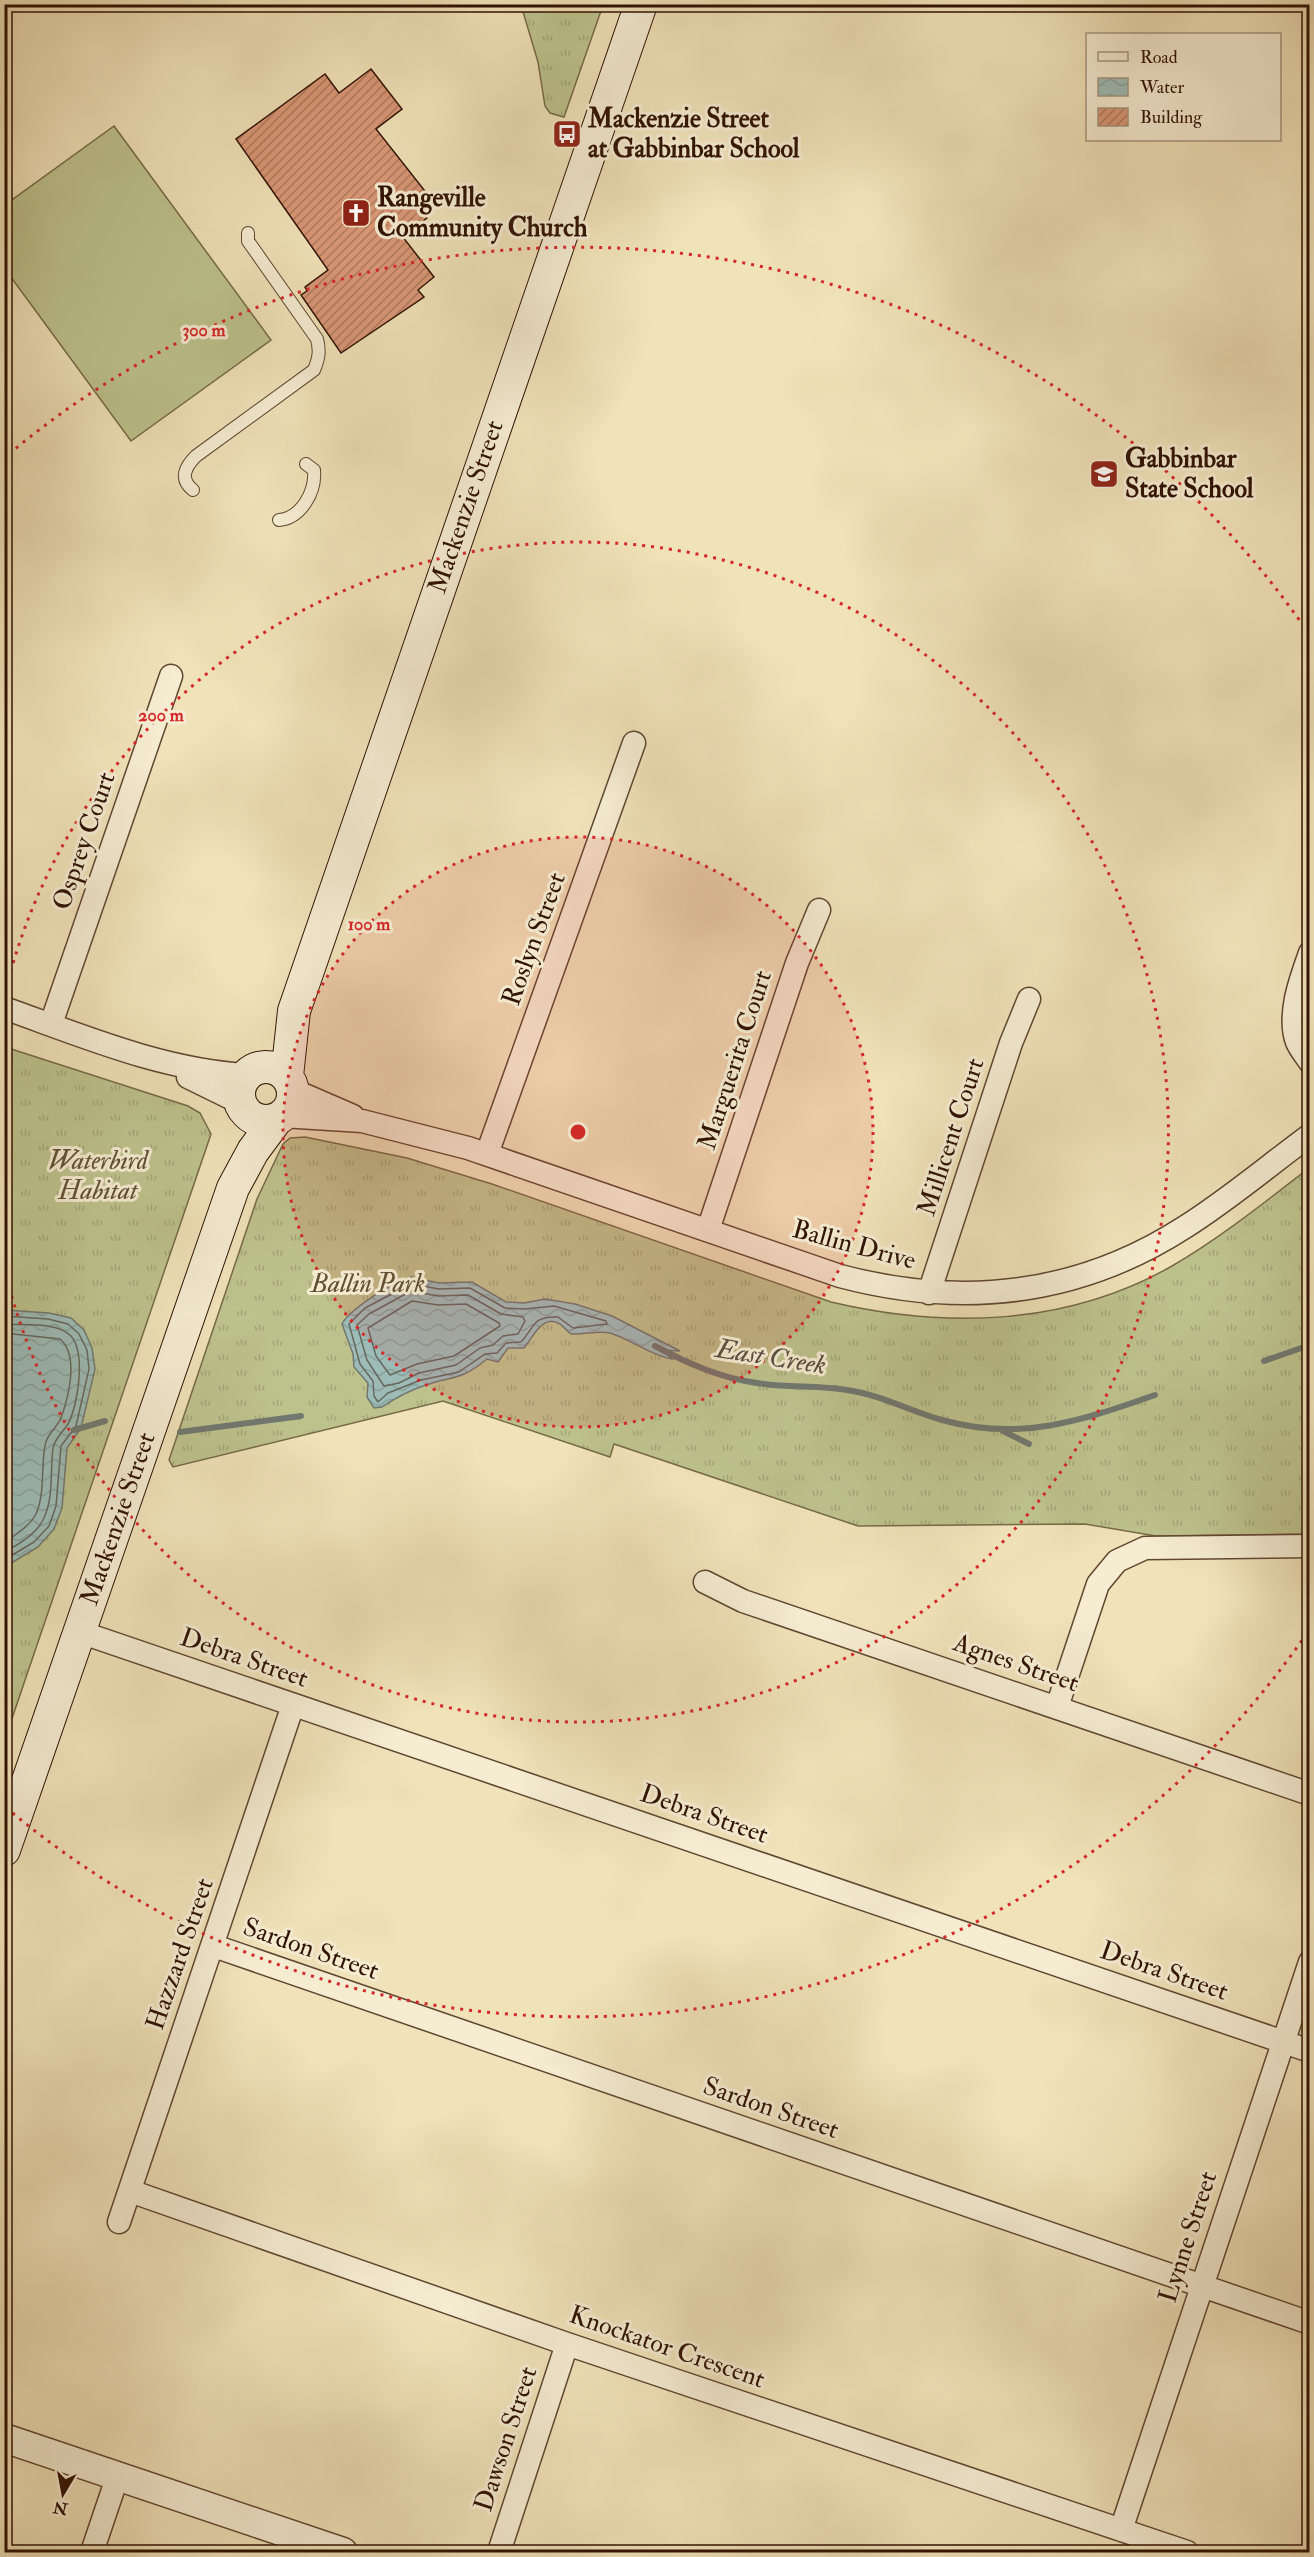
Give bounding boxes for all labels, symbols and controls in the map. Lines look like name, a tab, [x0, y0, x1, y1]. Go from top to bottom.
legend	[1086, 33, 1281, 141]
text: Road	[1140, 46, 1178, 69]
text: Water	[1139, 76, 1184, 99]
place label: Mackenzie Street at Gabbinbar School	[587, 103, 800, 165]
text: Building	[1140, 106, 1203, 129]
bus stop icon: Mackenzie Street at Gabbinbar School	[551, 118, 583, 150]
place label: Rangeville Community Church	[377, 182, 588, 245]
church icon: Rangeville Community Church	[340, 197, 372, 229]
text: 300 m	[182, 319, 227, 342]
street label: Mackenzie Street	[421, 416, 511, 598]
place label: Gabbinbar State School	[1125, 443, 1254, 505]
school or university icon: Gabbinbar State School	[1088, 458, 1120, 490]
text: 200 m	[138, 704, 185, 727]
street label: Osprey Court	[45, 768, 123, 914]
street label: Roslyn Street	[495, 868, 573, 1010]
text: 100 m	[348, 913, 391, 936]
street label: Marguerita Court	[691, 966, 779, 1154]
street label: Millicent Court	[910, 1054, 992, 1220]
centre of rings	[568, 1122, 588, 1142]
park label: Waterbird Habitat	[48, 1145, 150, 1207]
street label: Ballin Drive	[789, 1213, 919, 1277]
park label: Ballin Park	[309, 1268, 425, 1300]
water label: East Creek	[711, 1332, 829, 1382]
street label: Mackenzie Street	[73, 1428, 163, 1610]
street label: Debra Street	[176, 1621, 312, 1695]
street label: Agnes Street	[948, 1626, 1083, 1699]
street label: Debra Street	[636, 1777, 772, 1851]
street label: Hazzard Street	[139, 1874, 221, 2034]
street label: Sardon Street	[239, 1911, 383, 1987]
street label: Debra Street	[1096, 1934, 1232, 2008]
street label: Sardon Street	[699, 2070, 843, 2146]
street label: Lynne Street	[1152, 2167, 1224, 2307]
street label: Knockator Crescent	[565, 2299, 769, 2395]
street label: Dawson Street	[468, 2362, 544, 2516]
north arrow	[33, 2464, 93, 2524]
text: N	[51, 2497, 70, 2519]

